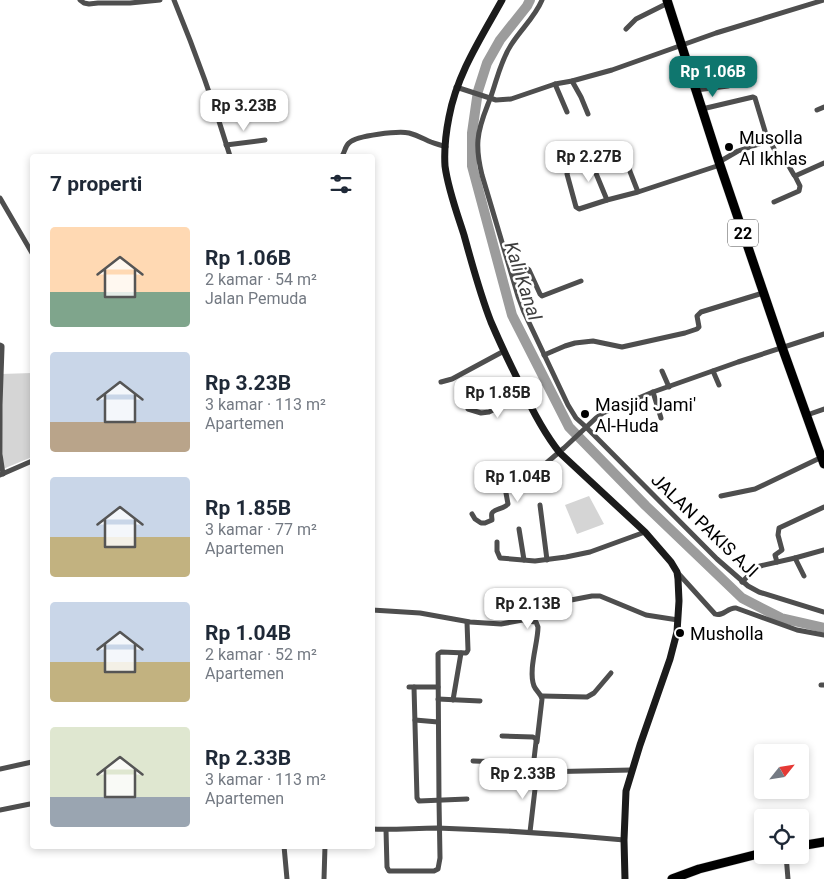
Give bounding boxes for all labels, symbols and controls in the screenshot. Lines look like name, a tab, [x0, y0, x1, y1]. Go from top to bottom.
pin: Rp 1.06B	[661, 56, 765, 98]
text: Rp 1.06B	[680, 62, 746, 81]
pin: Rp 3.23B	[192, 90, 296, 132]
text: Rp 3.23B	[211, 96, 277, 115]
place label: Musolla Al Ikhlas	[739, 127, 807, 169]
pin: Rp 2.27B	[537, 140, 641, 183]
marker: Musolla Al Ikhlas	[723, 141, 735, 153]
text: Rp 2.27B	[556, 147, 622, 166]
icon: filters	[327, 170, 355, 198]
text: 7 properti	[50, 172, 142, 196]
road number: 22	[728, 220, 758, 247]
water label: Kali Kanal	[499, 239, 547, 324]
text: Rp 1.06B	[205, 246, 291, 270]
icon: home	[90, 247, 150, 307]
text: 2 kamar · 54 m²	[205, 270, 317, 289]
text: Jalan Pemuda	[205, 289, 307, 308]
text: Rp 3.23B	[205, 371, 291, 395]
icon: home	[90, 372, 150, 432]
pin: Rp 1.85B	[446, 376, 550, 419]
text: Rp 1.85B	[465, 383, 531, 402]
place label: Masjid Jami' Al-Huda	[595, 394, 696, 436]
text: 3 kamar · 113 m²	[205, 395, 326, 414]
marker: Masjid Jami' Al-Huda	[579, 408, 591, 420]
text: Apartemen	[205, 414, 284, 433]
pin: Rp 1.04B	[466, 460, 570, 503]
text: Rp 1.04B	[485, 467, 551, 486]
street label: JALAN PAKIS AJI	[647, 469, 763, 581]
text: Rp 1.85B	[205, 496, 291, 520]
icon: home	[90, 497, 150, 557]
text: 3 kamar · 77 m²	[205, 520, 317, 539]
text: Apartemen	[205, 539, 284, 558]
pin: Rp 2.13B	[476, 588, 580, 630]
text: Rp 2.13B	[495, 594, 561, 613]
text: Rp 1.04B	[205, 621, 291, 645]
icon: home	[90, 622, 150, 682]
place label: Musholla	[690, 623, 764, 644]
marker: Musholla	[674, 627, 686, 639]
text: 2 kamar · 52 m²	[205, 645, 317, 664]
text: Apartemen	[205, 664, 284, 683]
north arrow	[754, 744, 809, 799]
map controls	[754, 744, 809, 864]
text: Rp 2.33B	[205, 746, 291, 770]
icon: home	[90, 747, 150, 807]
pin: Rp 2.33B	[471, 758, 575, 800]
text: Rp 2.33B	[490, 764, 556, 783]
text: 3 kamar · 113 m²	[205, 770, 326, 789]
text: Apartemen	[205, 789, 284, 808]
button: locate	[754, 809, 809, 864]

